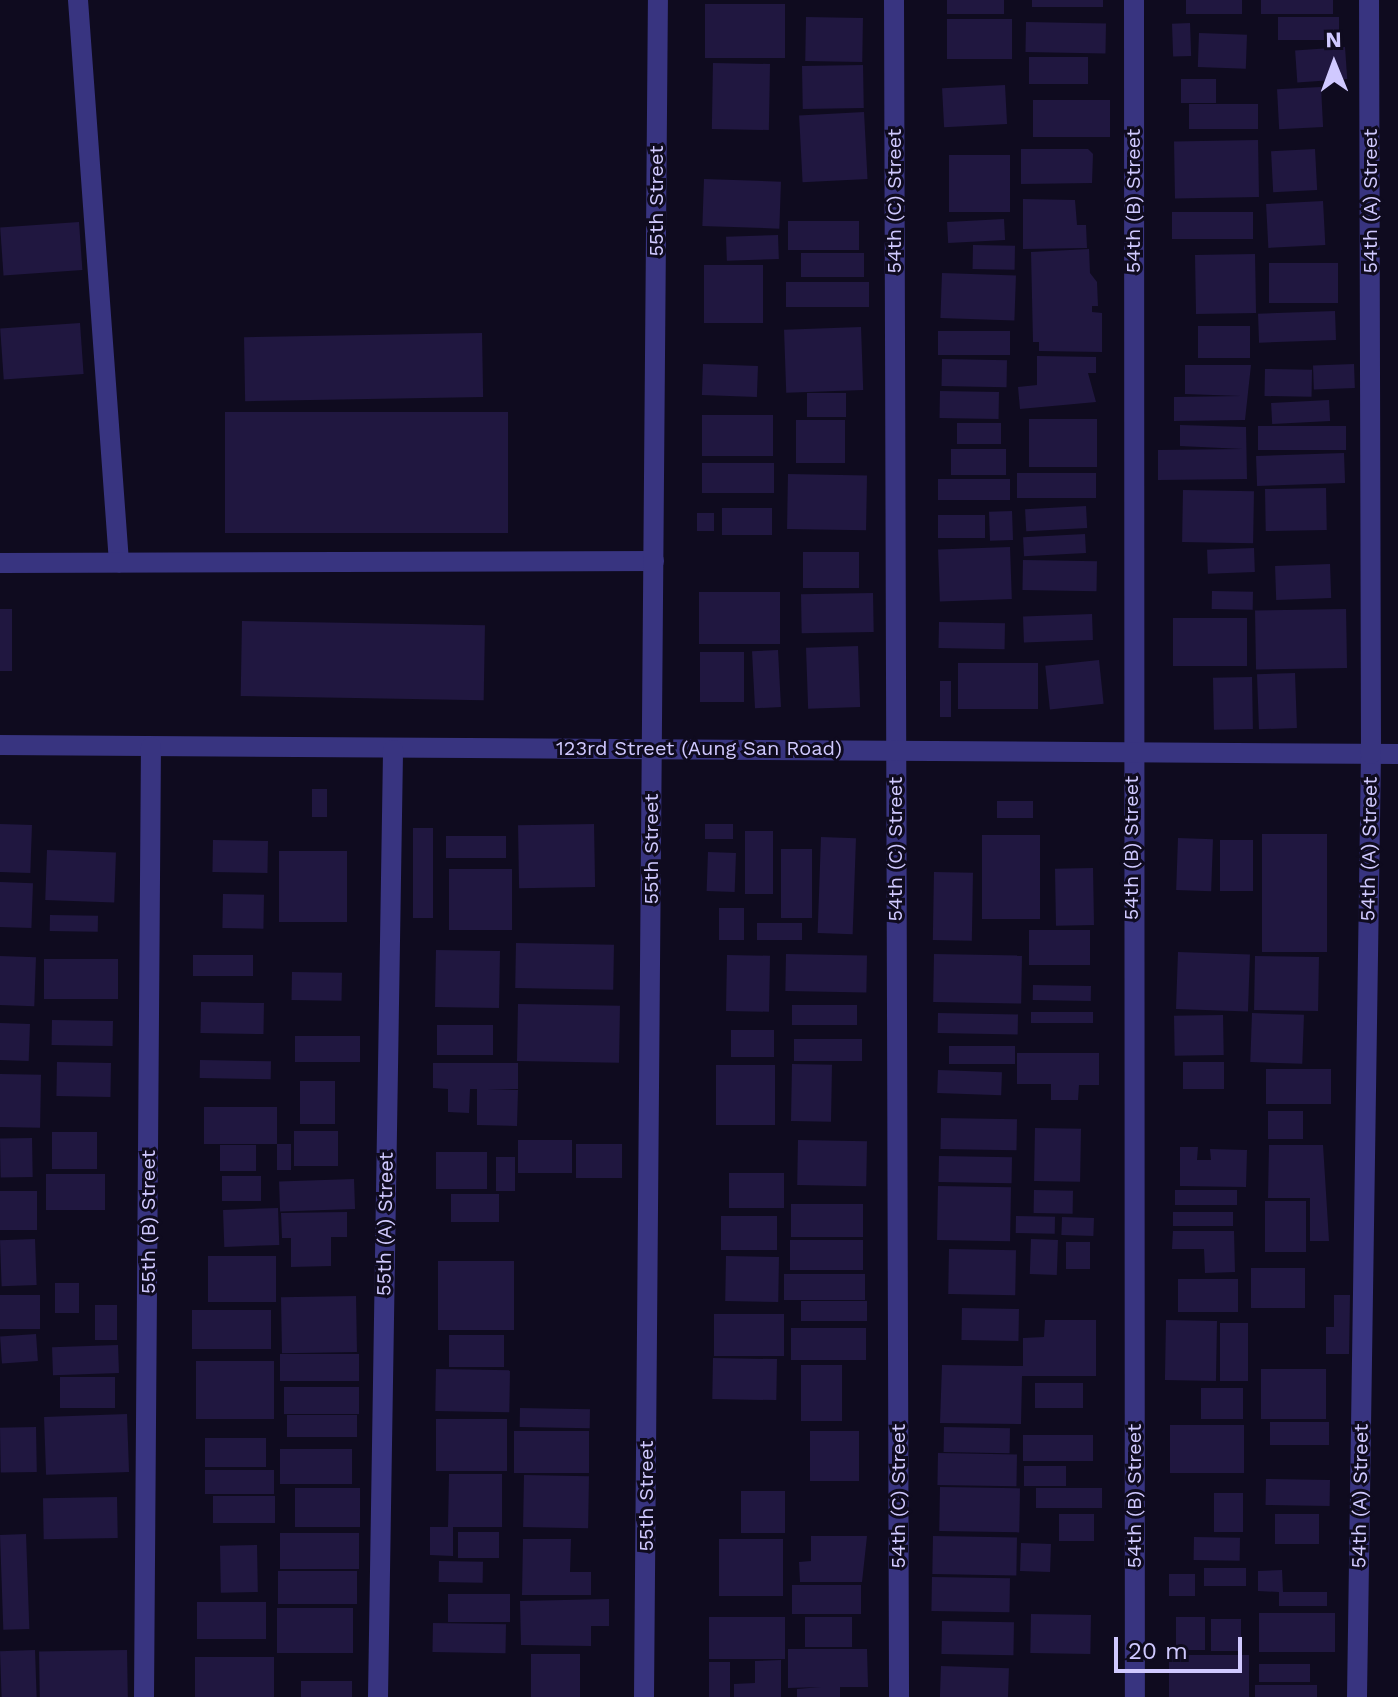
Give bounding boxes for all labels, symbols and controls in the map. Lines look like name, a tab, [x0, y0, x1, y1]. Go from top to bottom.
north arrow	[1294, 24, 1374, 104]
text: N	[1325, 27, 1342, 52]
street label: 54th (C) Street	[882, 129, 906, 273]
street label: 54th (B) Street	[1121, 129, 1145, 273]
street label: 54th (A) Street	[1358, 129, 1382, 273]
street label: 55th Street	[644, 145, 668, 257]
street label: 123rd Street (Aung San Road)	[556, 736, 842, 760]
street label: 54th (B) Street	[1119, 776, 1143, 920]
street label: 54th (A) Street	[1356, 776, 1382, 922]
street label: 54th (C) Street	[883, 777, 907, 921]
street label: 55th Street	[639, 793, 663, 905]
street label: 55th (B) Street	[136, 1150, 160, 1294]
street label: 55th (A) Street	[372, 1152, 398, 1296]
street label: 54th (A) Street	[1347, 1423, 1373, 1569]
street label: 54th (C) Street	[886, 1424, 910, 1568]
street label: 54th (B) Street	[1122, 1424, 1146, 1568]
street label: 55th Street	[634, 1440, 658, 1552]
scale bar	[1118, 1621, 1246, 1671]
text: 20 m	[1128, 1637, 1188, 1665]

